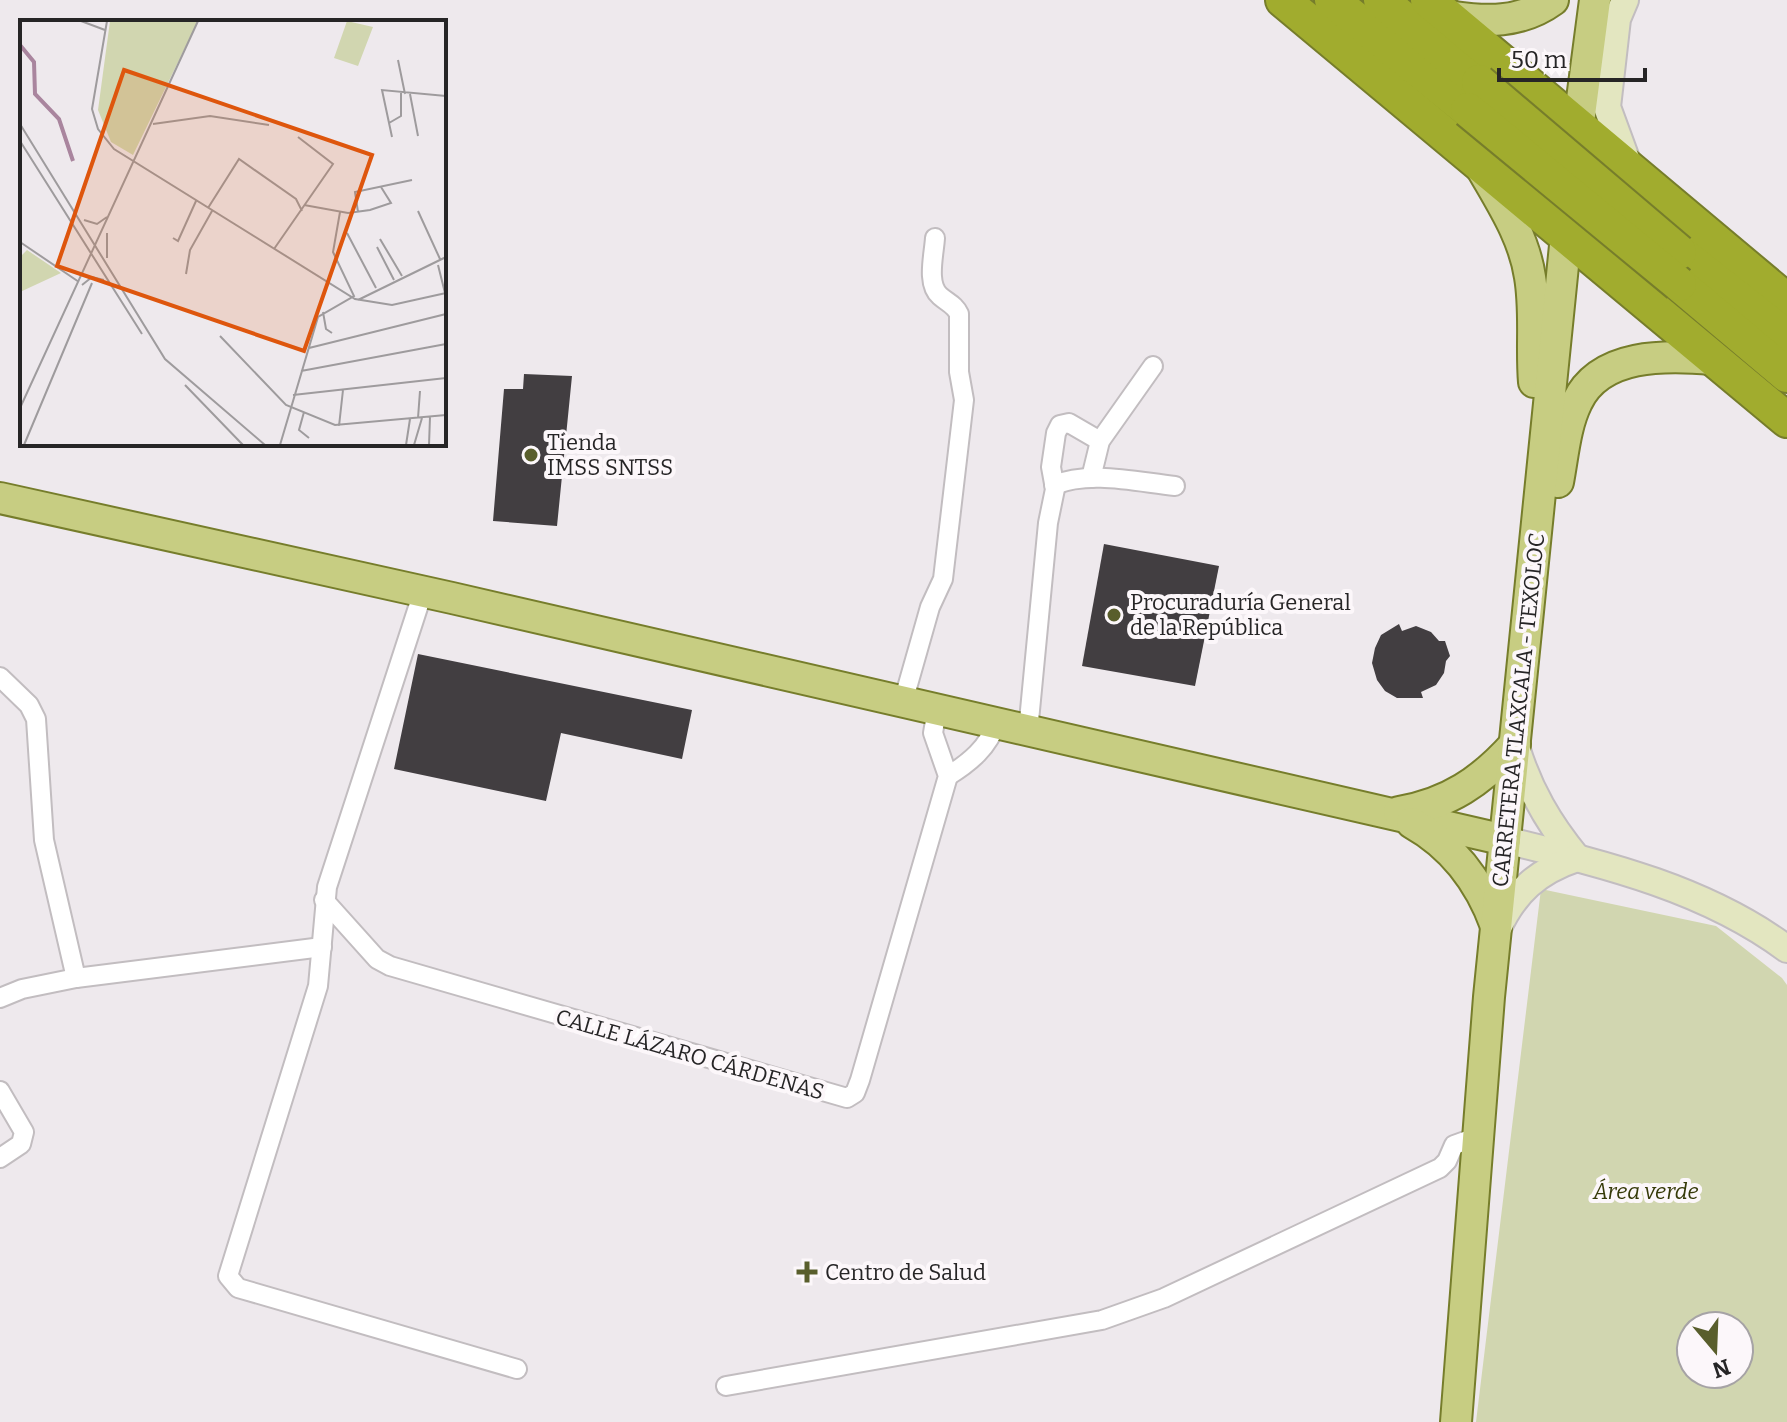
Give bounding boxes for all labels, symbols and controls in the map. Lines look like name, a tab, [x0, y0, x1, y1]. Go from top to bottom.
inset map	[20, 20, 446, 446]
scale bar	[1499, 32, 1645, 82]
text: 50 m	[1511, 46, 1567, 74]
place label: Tienda IMSS SNTSS	[547, 429, 673, 481]
marker: Tienda IMSS SNTSS	[522, 446, 540, 464]
street label: CARRETERA TLAXCALA - TEXOLOC	[1486, 532, 1551, 888]
place label: Procuraduría General de la República	[1130, 589, 1351, 641]
marker: Procuraduría General de la República	[1105, 606, 1123, 624]
street label: CALLE LÁZARO CÁRDENAS	[553, 1003, 827, 1106]
park label: Área verde	[1592, 1178, 1699, 1205]
place label: Centro de Salud	[825, 1259, 986, 1286]
marker: Centro de Salud	[796, 1261, 818, 1283]
north arrow	[1675, 1310, 1755, 1390]
text: N	[1709, 1353, 1734, 1384]

